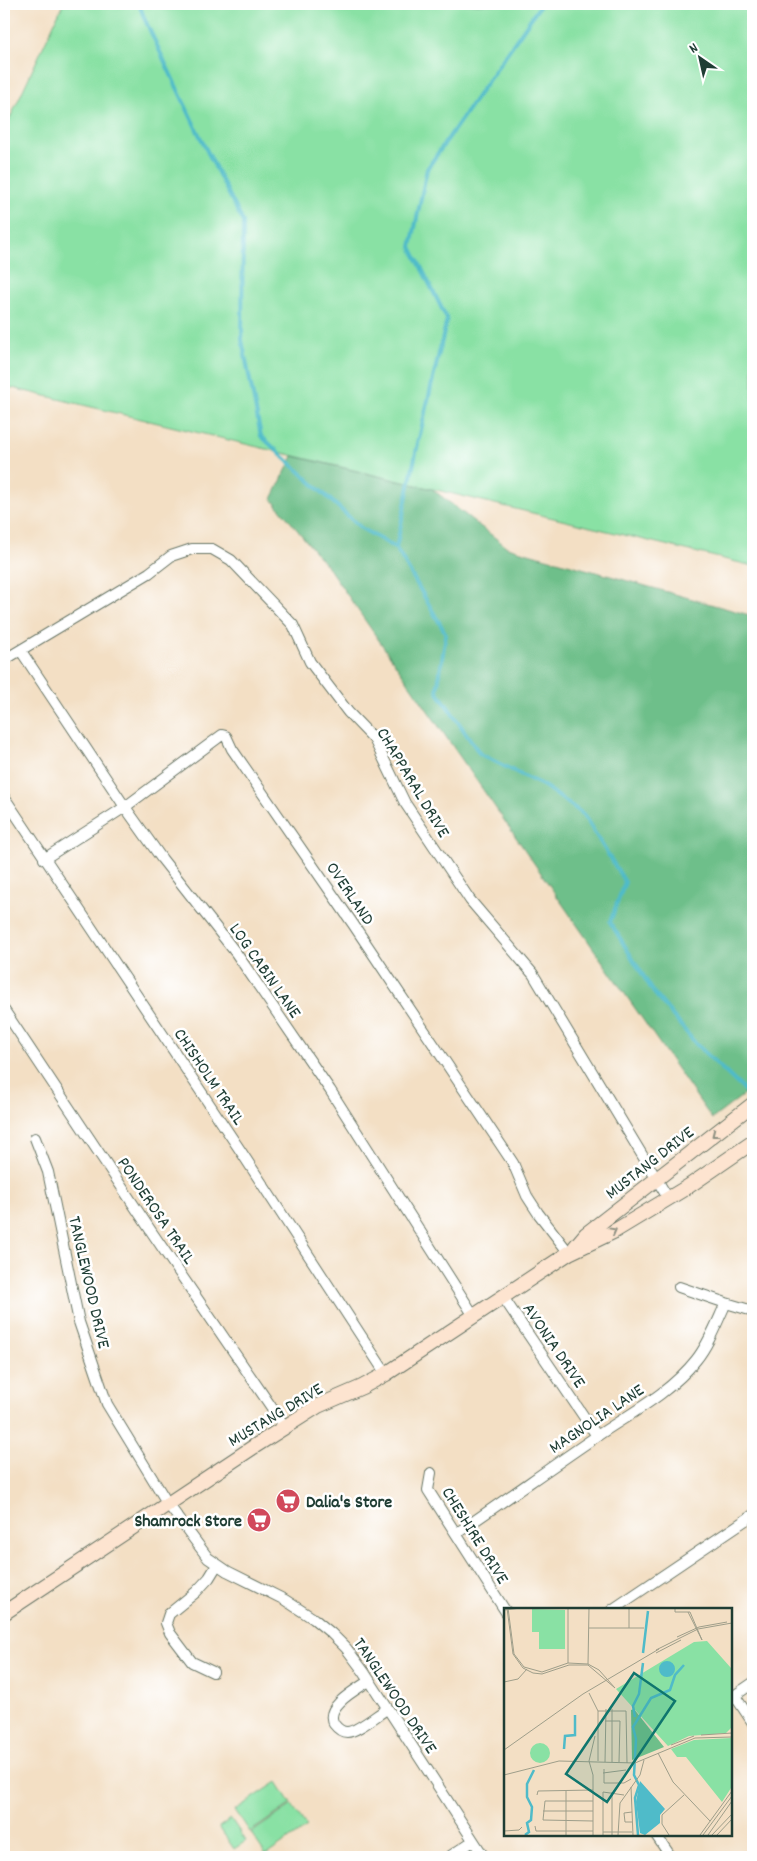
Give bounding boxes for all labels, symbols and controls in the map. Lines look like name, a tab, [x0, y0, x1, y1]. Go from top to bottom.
north arrow	[674, 32, 724, 82]
text: N	[685, 39, 702, 59]
street label: CHAPPARAL DRIVE	[369, 723, 455, 843]
street label: OVERLAND	[319, 858, 379, 931]
street label: LOG CABIN LANE	[222, 919, 306, 1024]
street label: CHISHOLM TRAIL	[166, 1024, 250, 1131]
street label: MUSTANG DRIVE	[601, 1121, 700, 1207]
one-way arrow	[712, 1129, 721, 1137]
street label: PONDEROSA TRAIL	[110, 1153, 200, 1271]
street label: TANGLEWOOD DRIVE	[60, 1214, 115, 1351]
one-way arrow	[607, 1228, 616, 1238]
street label: AVONIA DRIVE	[515, 1299, 591, 1394]
street label: MUSTANG DRIVE	[224, 1378, 328, 1454]
street label: MAGNOLIA LANE	[545, 1379, 650, 1461]
street label: CHESHIRE DRIVE	[434, 1483, 514, 1590]
supermarket icon: Dalia's Store	[275, 1488, 301, 1514]
place label: Dalia's Store	[306, 1491, 392, 1516]
supermarket icon: Shamrock Store	[246, 1507, 272, 1533]
place label: Shamrock Store	[134, 1510, 242, 1535]
inset map	[504, 1608, 732, 1836]
street label: TANGLEWOOD DRIVE	[346, 1633, 442, 1760]

